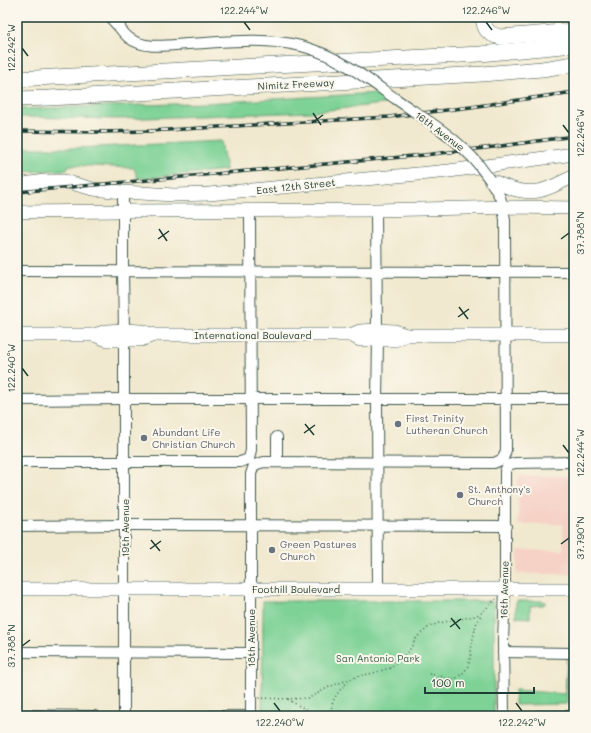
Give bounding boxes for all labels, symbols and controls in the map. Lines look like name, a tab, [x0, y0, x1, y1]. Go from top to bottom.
text: 122.244°W	[220, 3, 268, 17]
text: 122.246°W	[462, 3, 511, 17]
text: 122.242°W	[4, 24, 18, 72]
street label: Nimitz Freeway	[257, 75, 335, 93]
street label: 16th Avenue	[412, 108, 468, 154]
text: 122.246°W	[573, 108, 587, 157]
street label: East 12th Street	[256, 175, 336, 197]
text: 37.788°N	[573, 211, 587, 255]
street label: International Boulevard	[194, 328, 312, 342]
text: 122.240°W	[4, 343, 18, 392]
place label: First Trinity Lutheran Church	[406, 411, 488, 437]
marker: First Trinity Lutheran Church	[393, 419, 403, 429]
place label: Abundant Life Christian Church	[152, 425, 235, 451]
text: 122.244°W	[573, 429, 587, 477]
marker: Abundant Life Christian Church	[139, 433, 149, 443]
place label: St. Anthony's Church	[468, 482, 531, 508]
marker: St. Anthony's Church	[455, 490, 465, 500]
street label: 19th Avenue	[118, 499, 132, 557]
text: 37.790°N	[573, 516, 587, 560]
place label: Green Pastures Church	[280, 537, 357, 563]
marker: Green Pastures Church	[267, 545, 277, 555]
street label: 16th Avenue	[496, 561, 512, 619]
street label: Foothill Boulevard	[252, 582, 340, 596]
street label: 18th Avenue	[244, 609, 258, 667]
text: 37.788°N	[4, 624, 18, 668]
park label: San Antonio Park	[336, 651, 420, 665]
scale bar	[425, 669, 534, 695]
text: 100 m	[431, 674, 465, 690]
text: 122.240°W	[256, 715, 305, 729]
text: 122.242°W	[498, 715, 546, 729]

